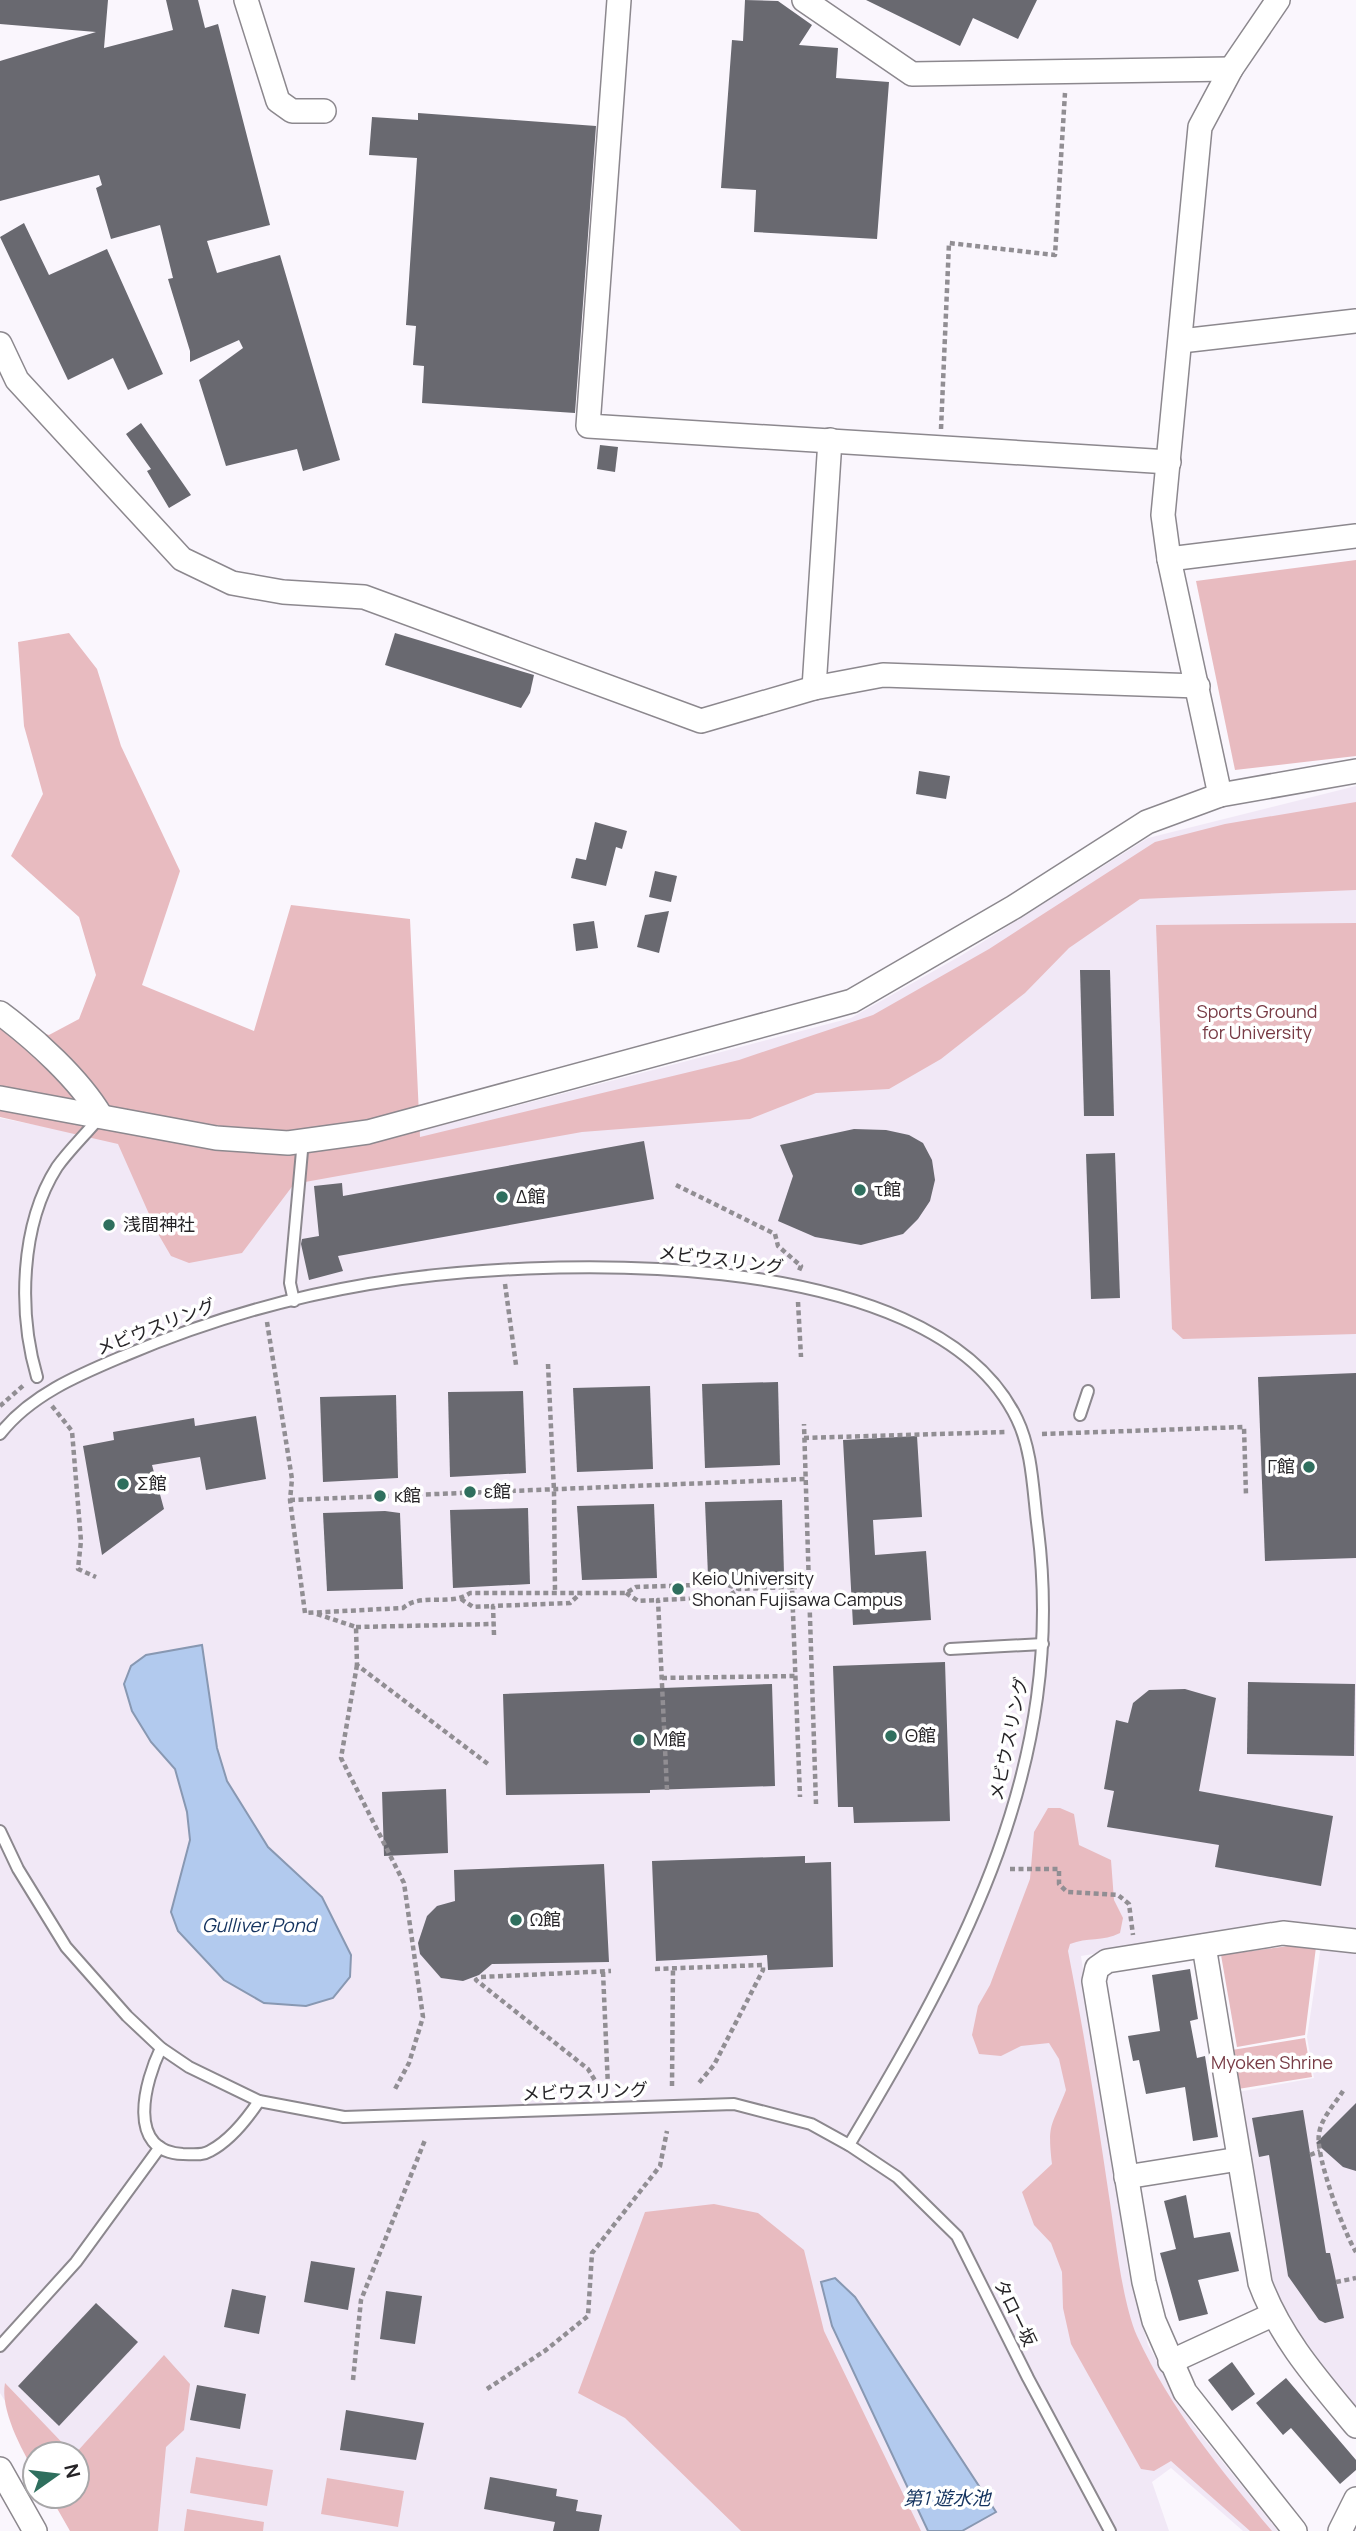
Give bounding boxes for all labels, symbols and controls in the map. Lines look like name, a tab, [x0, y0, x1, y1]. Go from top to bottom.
park label: Sports Ground for University	[1197, 999, 1317, 1044]
place label: τ館	[874, 1177, 901, 1201]
marker: τ館	[852, 1182, 868, 1198]
place label: Δ館	[516, 1184, 545, 1208]
marker: Δ館	[494, 1189, 510, 1205]
place label: 浅間神社	[123, 1212, 195, 1236]
marker: 浅間神社	[101, 1217, 117, 1233]
street label: メビウスリング	[657, 1239, 785, 1279]
street label: メビウスリング	[93, 1292, 219, 1360]
place label: Γ館	[1267, 1454, 1295, 1478]
marker: Γ館	[1301, 1459, 1317, 1475]
place label: Σ館	[137, 1471, 167, 1495]
marker: Σ館	[115, 1476, 131, 1492]
place label: ε館	[484, 1479, 511, 1503]
place label: κ館	[394, 1483, 421, 1507]
marker: ε館	[462, 1484, 478, 1500]
marker: κ館	[372, 1488, 388, 1504]
place label: Keio University Shonan Fujisawa Campus	[692, 1566, 903, 1611]
marker: Keio University Shonan Fujisawa Campus	[670, 1581, 686, 1597]
street label: メビウスリング	[983, 1675, 1033, 1803]
place label: Θ館	[905, 1723, 936, 1747]
place label: Μ館	[653, 1727, 686, 1751]
marker: Θ館	[883, 1728, 899, 1744]
marker: Μ館	[631, 1732, 647, 1748]
place label: Ω館	[530, 1907, 561, 1931]
water label: Gulliver Pond	[202, 1912, 319, 1938]
marker: Ω館	[508, 1912, 524, 1928]
park label: Myoken Shrine	[1211, 2050, 1333, 2074]
street label: メビウスリング	[522, 2077, 648, 2105]
street label: タロー坂	[989, 2275, 1042, 2350]
north arrow	[21, 2440, 91, 2510]
text: N	[58, 2461, 87, 2481]
water label: 第1 遊水池	[903, 2485, 993, 2511]

